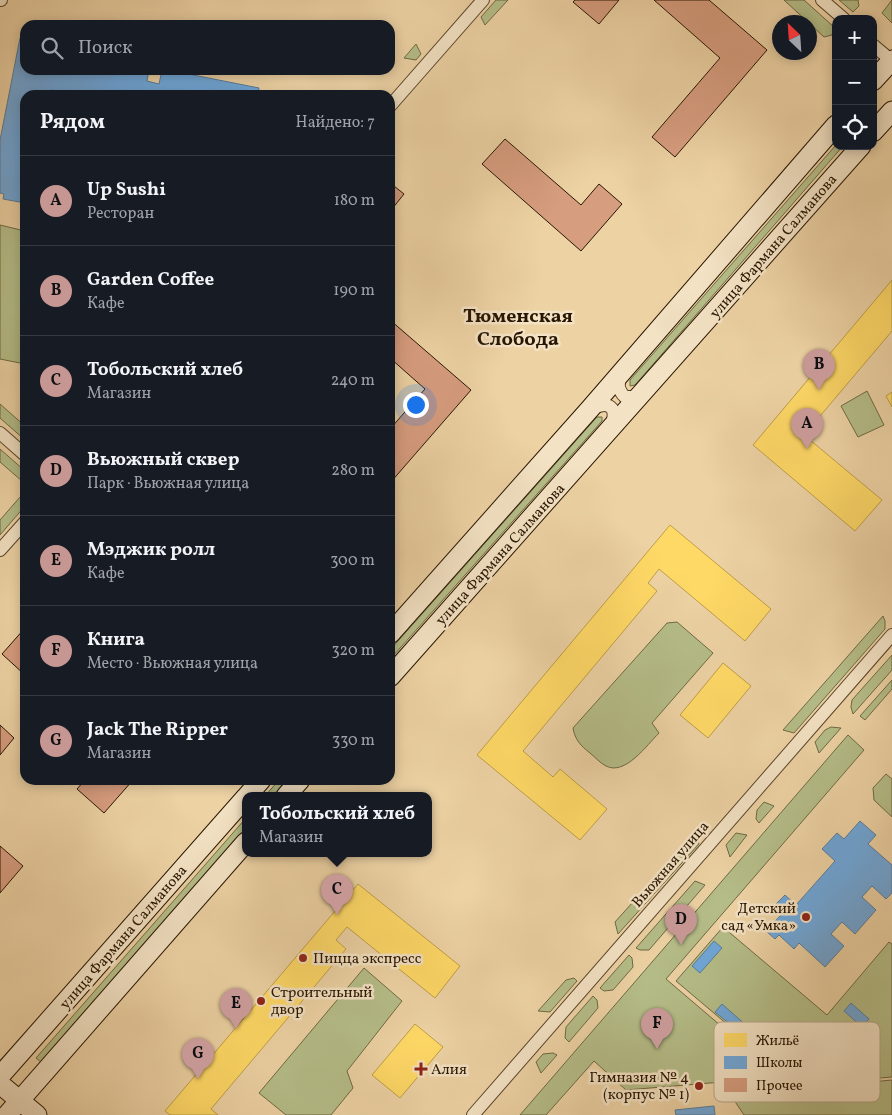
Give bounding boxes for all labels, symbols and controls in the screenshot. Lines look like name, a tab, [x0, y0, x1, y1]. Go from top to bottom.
north arrow	[772, 15, 817, 60]
map controls	[832, 15, 877, 150]
button: +	[832, 15, 877, 60]
search box	[20, 20, 395, 75]
icon: search	[38, 34, 66, 62]
text: Поиск	[78, 35, 132, 61]
button: −	[832, 60, 877, 105]
button: locate	[832, 105, 877, 150]
text: Рядом	[40, 108, 105, 137]
text: Найдено: 7	[296, 112, 375, 134]
street label: улица Фармана Салманова	[706, 170, 843, 324]
text: Up Sushi	[87, 177, 166, 203]
text: A	[50, 190, 62, 212]
text: 180 m	[334, 190, 375, 212]
text: Ресторан	[87, 203, 154, 225]
text: Garden Coffee	[87, 267, 214, 293]
text: B	[51, 280, 61, 302]
text: 190 m	[333, 280, 375, 302]
text: Кафе	[87, 293, 125, 315]
district label: Тюменская Слобода	[463, 303, 573, 354]
pin: B	[803, 349, 835, 390]
text: Тобольский хлеб	[87, 357, 243, 383]
text: C	[51, 370, 61, 392]
text: 240 m	[331, 370, 375, 392]
text: Магазин	[87, 383, 151, 405]
your location	[403, 392, 429, 418]
pin: A	[791, 408, 823, 449]
text: Вьюжный сквер	[87, 447, 239, 473]
text: D	[50, 460, 62, 482]
text: 280 m	[331, 460, 375, 482]
text: Парк · Вьюжная улица	[87, 473, 249, 495]
street label: улица Фармана Салманова	[431, 479, 571, 631]
text: Мэджик ролл	[87, 537, 215, 563]
text: E	[51, 550, 61, 572]
text: 300 m	[330, 550, 375, 572]
text: Кафе	[87, 563, 125, 585]
text: Книга	[87, 627, 145, 653]
text: F	[51, 640, 61, 662]
text: 320 m	[331, 640, 375, 662]
text: Место · Вьюжная улица	[87, 653, 258, 675]
text: Jack The Ripper	[87, 717, 228, 743]
text: G	[50, 730, 62, 752]
text: 330 m	[332, 730, 375, 752]
text: Магазин	[87, 743, 151, 765]
popup	[242, 792, 432, 857]
text: Тобольский хлеб	[259, 801, 415, 827]
street label: Вьюжная улица	[628, 817, 715, 913]
text: Магазин	[259, 827, 323, 849]
street label: улица Фармана Салманова	[56, 861, 193, 1015]
pin: C	[321, 874, 353, 915]
place label: Детский сад «Умка»	[721, 899, 796, 937]
pin: D	[665, 904, 697, 945]
marker: Детский сад «Умка»	[800, 911, 812, 923]
place label: Пицца экспресс	[313, 949, 422, 970]
marker: Пицца экспресс	[297, 952, 309, 964]
place label: Строительный двор	[271, 983, 372, 1021]
pin: E	[220, 988, 252, 1029]
marker: Строительный двор	[255, 995, 267, 1007]
pin: F	[641, 1008, 673, 1049]
legend	[714, 1022, 880, 1102]
text: Жильё	[756, 1032, 800, 1051]
pin: G	[182, 1038, 214, 1079]
text: Школы	[756, 1054, 802, 1073]
place label: Алия	[431, 1060, 467, 1081]
marker: Алия	[415, 1063, 427, 1075]
place label: Гимназия № 4 (корпус № 1)	[589, 1068, 689, 1106]
text: Прочее	[756, 1077, 803, 1096]
marker: Гимназия № 4 (корпус № 1)	[693, 1080, 705, 1092]

